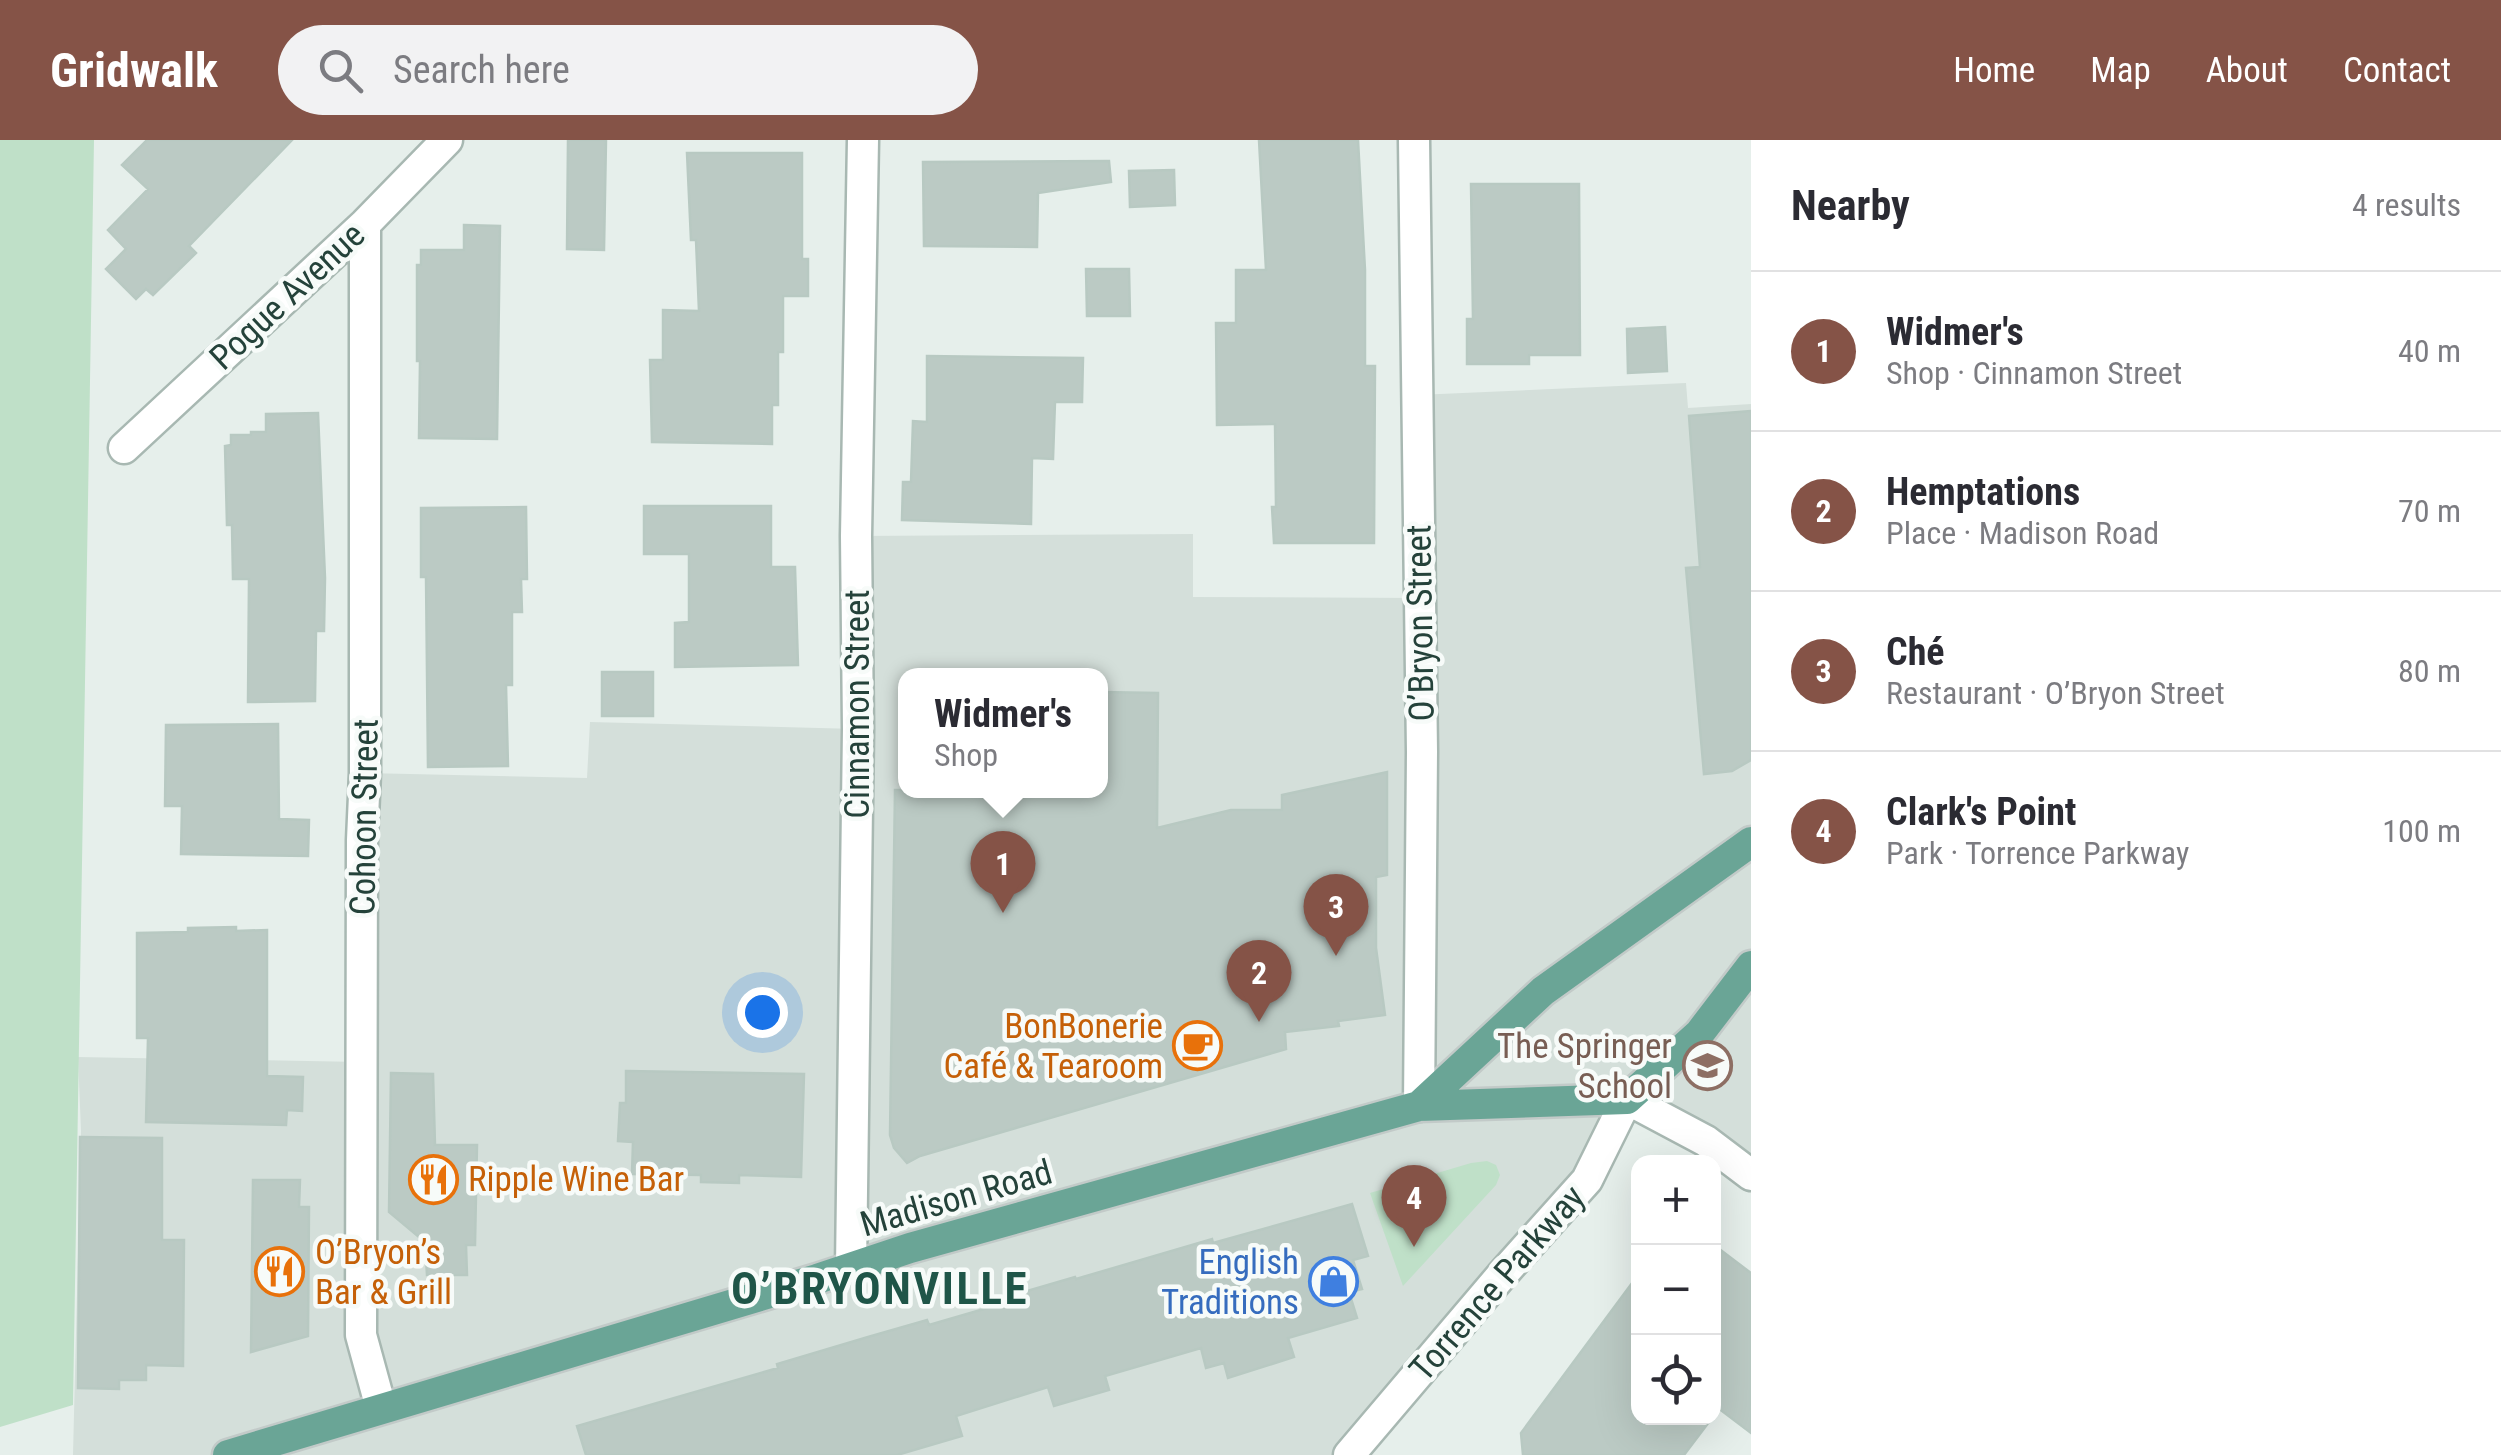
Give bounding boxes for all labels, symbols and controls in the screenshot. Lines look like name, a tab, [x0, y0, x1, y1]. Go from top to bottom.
search box	[278, 25, 978, 115]
text: Gridwalk	[50, 42, 218, 99]
icon: search	[313, 43, 368, 98]
text: Search here	[393, 48, 570, 92]
text: Home	[1953, 50, 2035, 91]
text: Map	[2090, 50, 2151, 91]
text: About	[2206, 50, 2288, 91]
text: Contact	[2343, 50, 2451, 91]
text: Nearby	[1791, 181, 1910, 230]
text: 4 results	[2352, 186, 2461, 224]
street label: Pogue Avenue	[202, 214, 373, 378]
text: Widmer's	[1886, 310, 2024, 354]
text: 1	[1815, 332, 1832, 370]
text: 40 m	[2398, 332, 2461, 370]
text: Shop · Cinnamon Street	[1886, 354, 2182, 392]
text: Hemptations	[1886, 470, 2080, 514]
text: 2	[1815, 492, 1832, 530]
text: 70 m	[2398, 492, 2461, 530]
text: Place · Madison Road	[1886, 514, 2159, 552]
street label: O’Bryon Street	[1398, 524, 1443, 722]
street label: Cinnamon Street	[837, 589, 878, 819]
text: Ché	[1886, 630, 1945, 674]
text: 3	[1815, 652, 1832, 690]
text: 80 m	[2398, 652, 2461, 690]
popup	[898, 668, 1108, 798]
text: Restaurant · O’Bryon Street	[1886, 674, 2225, 712]
text: Widmer's	[934, 692, 1072, 736]
street label: Cohoon Street	[342, 718, 387, 916]
text: Shop	[934, 736, 998, 774]
text: Clark's Point	[1886, 790, 2077, 834]
text: 4	[1815, 812, 1832, 850]
text: 100 m	[2382, 812, 2461, 850]
pin: 1	[970, 830, 1036, 913]
text: Park · Torrence Parkway	[1886, 834, 2189, 872]
pin: 3	[1304, 874, 1368, 956]
pin: 2	[1226, 940, 1292, 1022]
your location	[737, 987, 788, 1038]
place label: BonBonerie Café & Tearoom	[943, 1006, 1163, 1087]
cafe icon: BonBonerie Café & Tearoom	[1172, 1020, 1224, 1072]
place label: The Springer School	[1497, 1026, 1672, 1107]
school or university icon: The Springer School	[1681, 1040, 1733, 1092]
street label: Madison Road	[856, 1152, 1057, 1245]
restaurant icon: Ripple Wine Bar	[407, 1153, 459, 1205]
map controls	[1631, 1155, 1721, 1425]
button: +	[1631, 1155, 1721, 1245]
place label: Ripple Wine Bar	[468, 1159, 684, 1200]
pin: 4	[1382, 1164, 1446, 1247]
street label: Torrence Parkway	[1401, 1177, 1593, 1389]
place label: O’Bryon’s Bar & Grill	[315, 1232, 452, 1313]
place label: English Traditions	[1161, 1242, 1299, 1323]
button: −	[1631, 1245, 1721, 1335]
restaurant icon: O’Bryon’s Bar & Grill	[254, 1246, 306, 1298]
shop icon: English Traditions	[1308, 1256, 1360, 1308]
district label: O’BRYONVILLE	[731, 1262, 1029, 1315]
button: locate	[1631, 1335, 1721, 1425]

